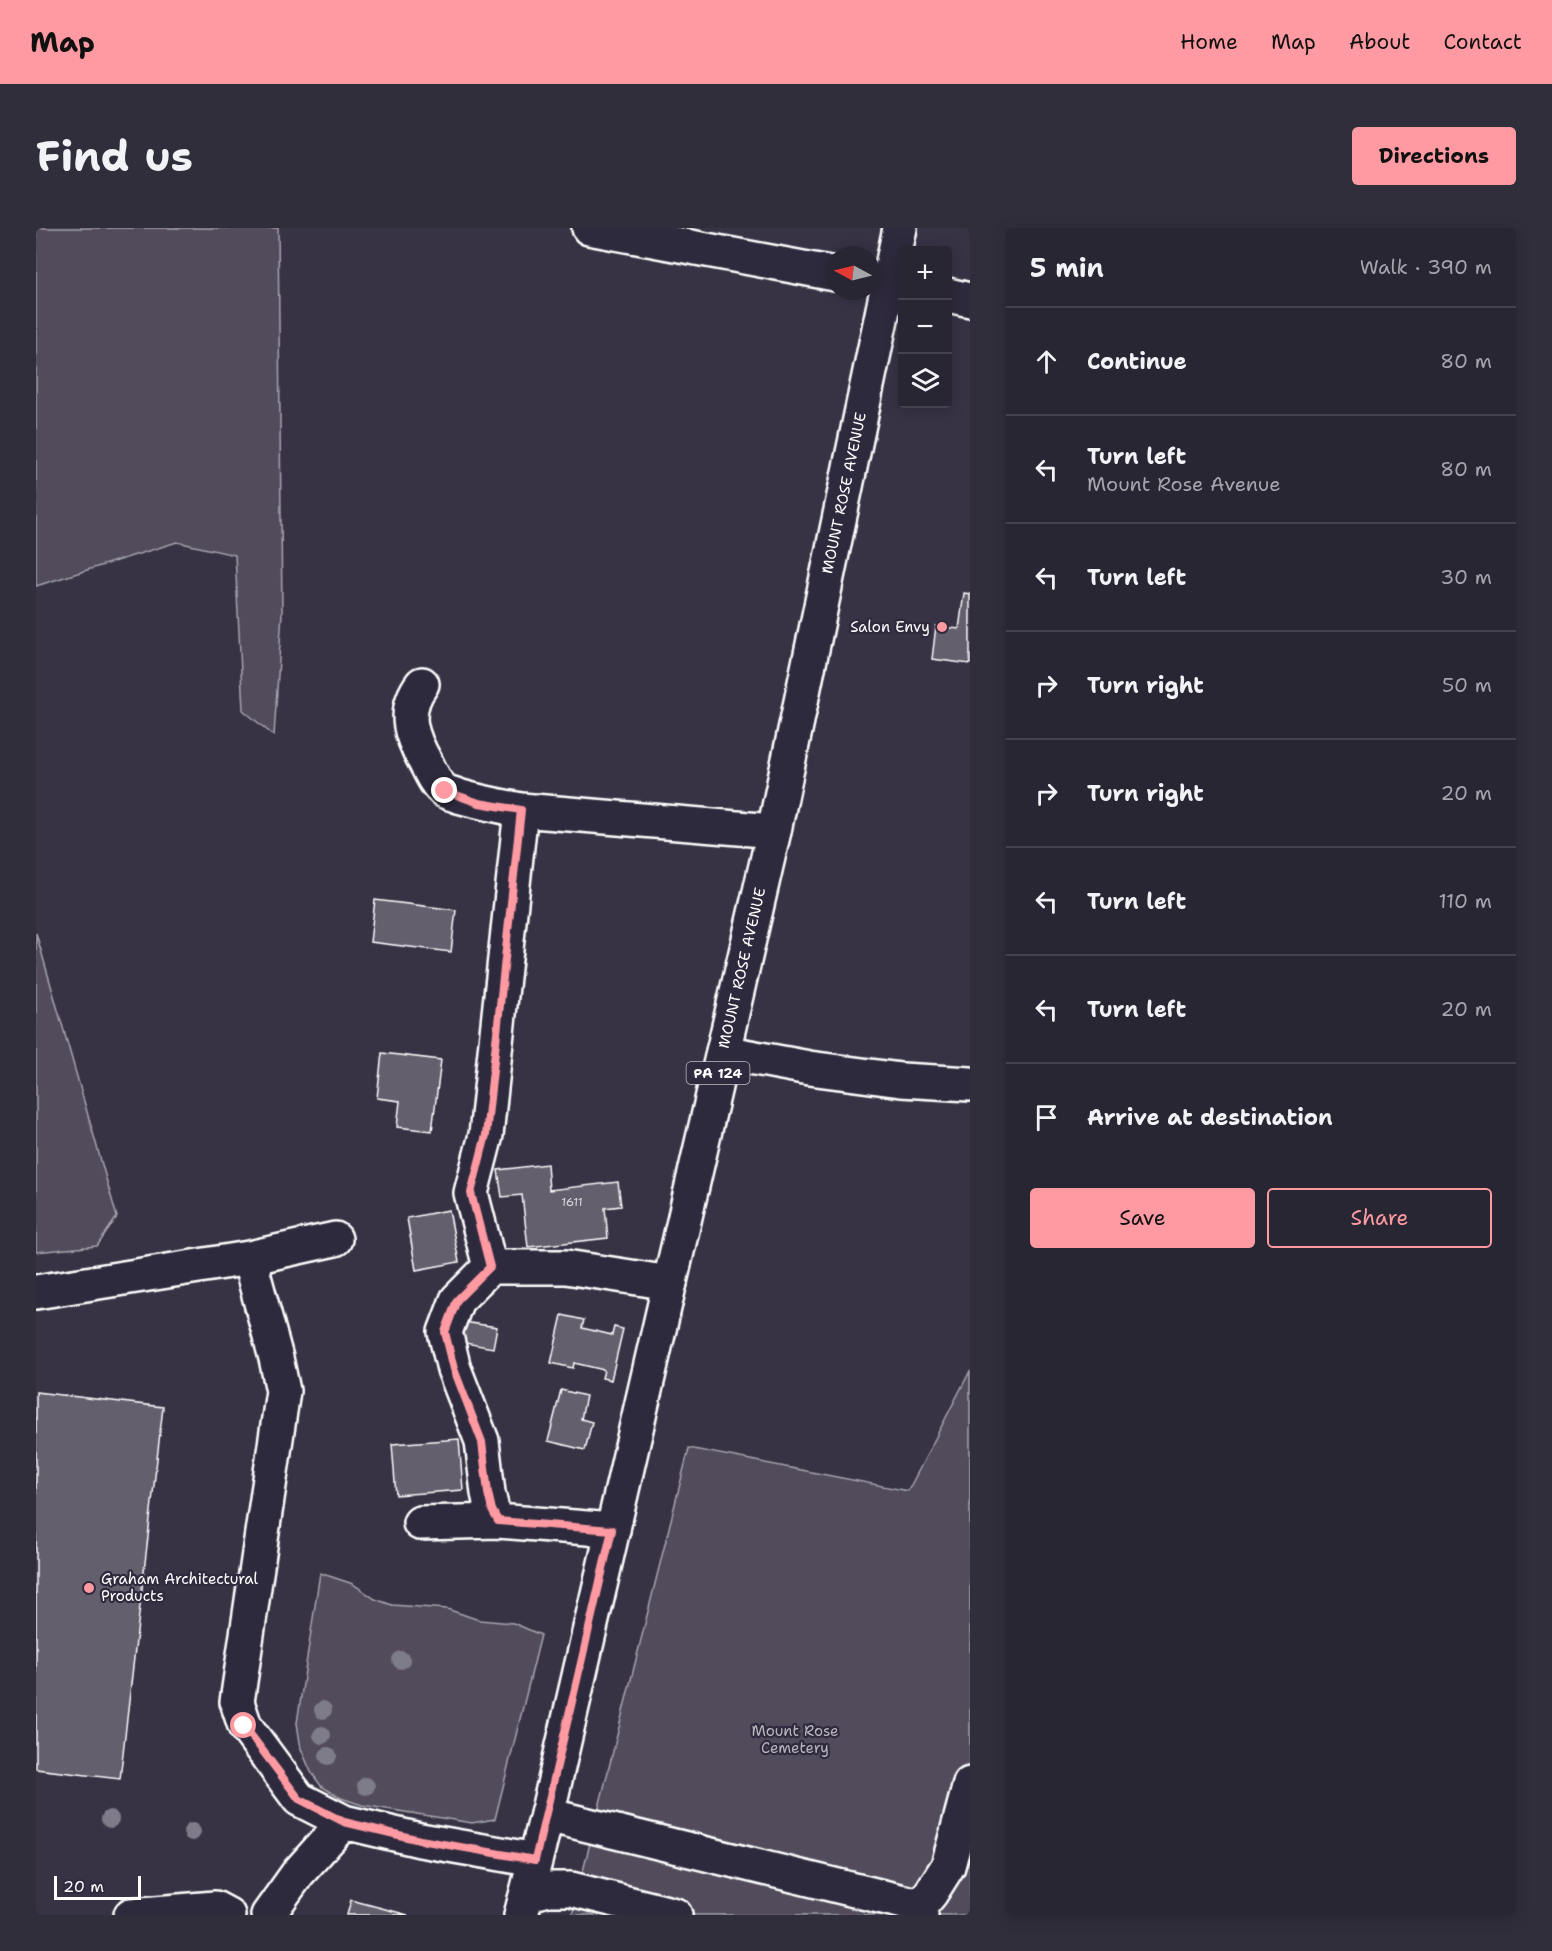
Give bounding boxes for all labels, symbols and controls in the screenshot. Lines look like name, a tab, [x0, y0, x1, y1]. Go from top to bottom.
text: Map	[30, 23, 95, 61]
text: Home	[1180, 28, 1238, 56]
text: Map	[1271, 28, 1316, 56]
text: About	[1349, 28, 1410, 56]
text: Contact	[1443, 28, 1522, 56]
button: Directions	[1352, 127, 1516, 185]
text: Find us	[36, 128, 193, 184]
north arrow	[826, 246, 880, 300]
map controls	[898, 246, 952, 408]
button: +	[898, 246, 952, 300]
text: 5 min	[1030, 250, 1104, 285]
text: Walk · 390 m	[1360, 254, 1492, 280]
button: −	[898, 300, 952, 354]
icon: ahead	[1030, 345, 1063, 378]
text: Continue	[1087, 347, 1187, 376]
text: 80 m	[1440, 348, 1492, 374]
button: layers	[898, 354, 952, 408]
street label: MOUNT ROSE AVENUE	[817, 410, 871, 576]
text: Turn left	[1087, 442, 1186, 471]
icon: left	[1030, 453, 1063, 486]
text: 80 m	[1440, 456, 1492, 482]
text: Mount Rose Avenue	[1087, 471, 1281, 497]
icon: left	[1030, 561, 1063, 594]
text: Turn left	[1087, 563, 1186, 592]
text: 30 m	[1440, 564, 1492, 590]
place label: Salon Envy	[850, 617, 930, 637]
marker: Salon Envy	[935, 620, 949, 634]
icon: right	[1030, 669, 1063, 702]
text: Turn right	[1087, 671, 1204, 700]
text: 50 m	[1442, 672, 1492, 698]
route end	[431, 777, 457, 803]
icon: right	[1030, 777, 1063, 810]
text: Turn right	[1087, 779, 1204, 808]
text: 20 m	[1441, 780, 1492, 806]
icon: left	[1030, 885, 1063, 918]
street label: MOUNT ROSE AVENUE	[714, 886, 770, 1050]
text: Turn left	[1087, 887, 1186, 916]
text: 110 m	[1438, 888, 1492, 914]
icon: left	[1030, 993, 1063, 1026]
text: Turn left	[1087, 995, 1186, 1024]
text: 20 m	[1441, 996, 1492, 1022]
road number: PA 124	[686, 1062, 750, 1084]
icon: arrive	[1030, 1101, 1063, 1134]
text: Arrive at destination	[1087, 1103, 1333, 1132]
button: Save	[1030, 1188, 1255, 1248]
button: Share	[1267, 1188, 1492, 1248]
house number: 1611	[561, 1194, 583, 1210]
place label: Graham Architectural Products	[101, 1569, 259, 1606]
marker: Graham Architectural Products	[82, 1581, 96, 1595]
route start	[230, 1712, 256, 1738]
park label: Mount Rose Cemetery	[751, 1721, 839, 1758]
scale bar	[54, 1873, 141, 1900]
text: 20 m	[63, 1876, 104, 1897]

